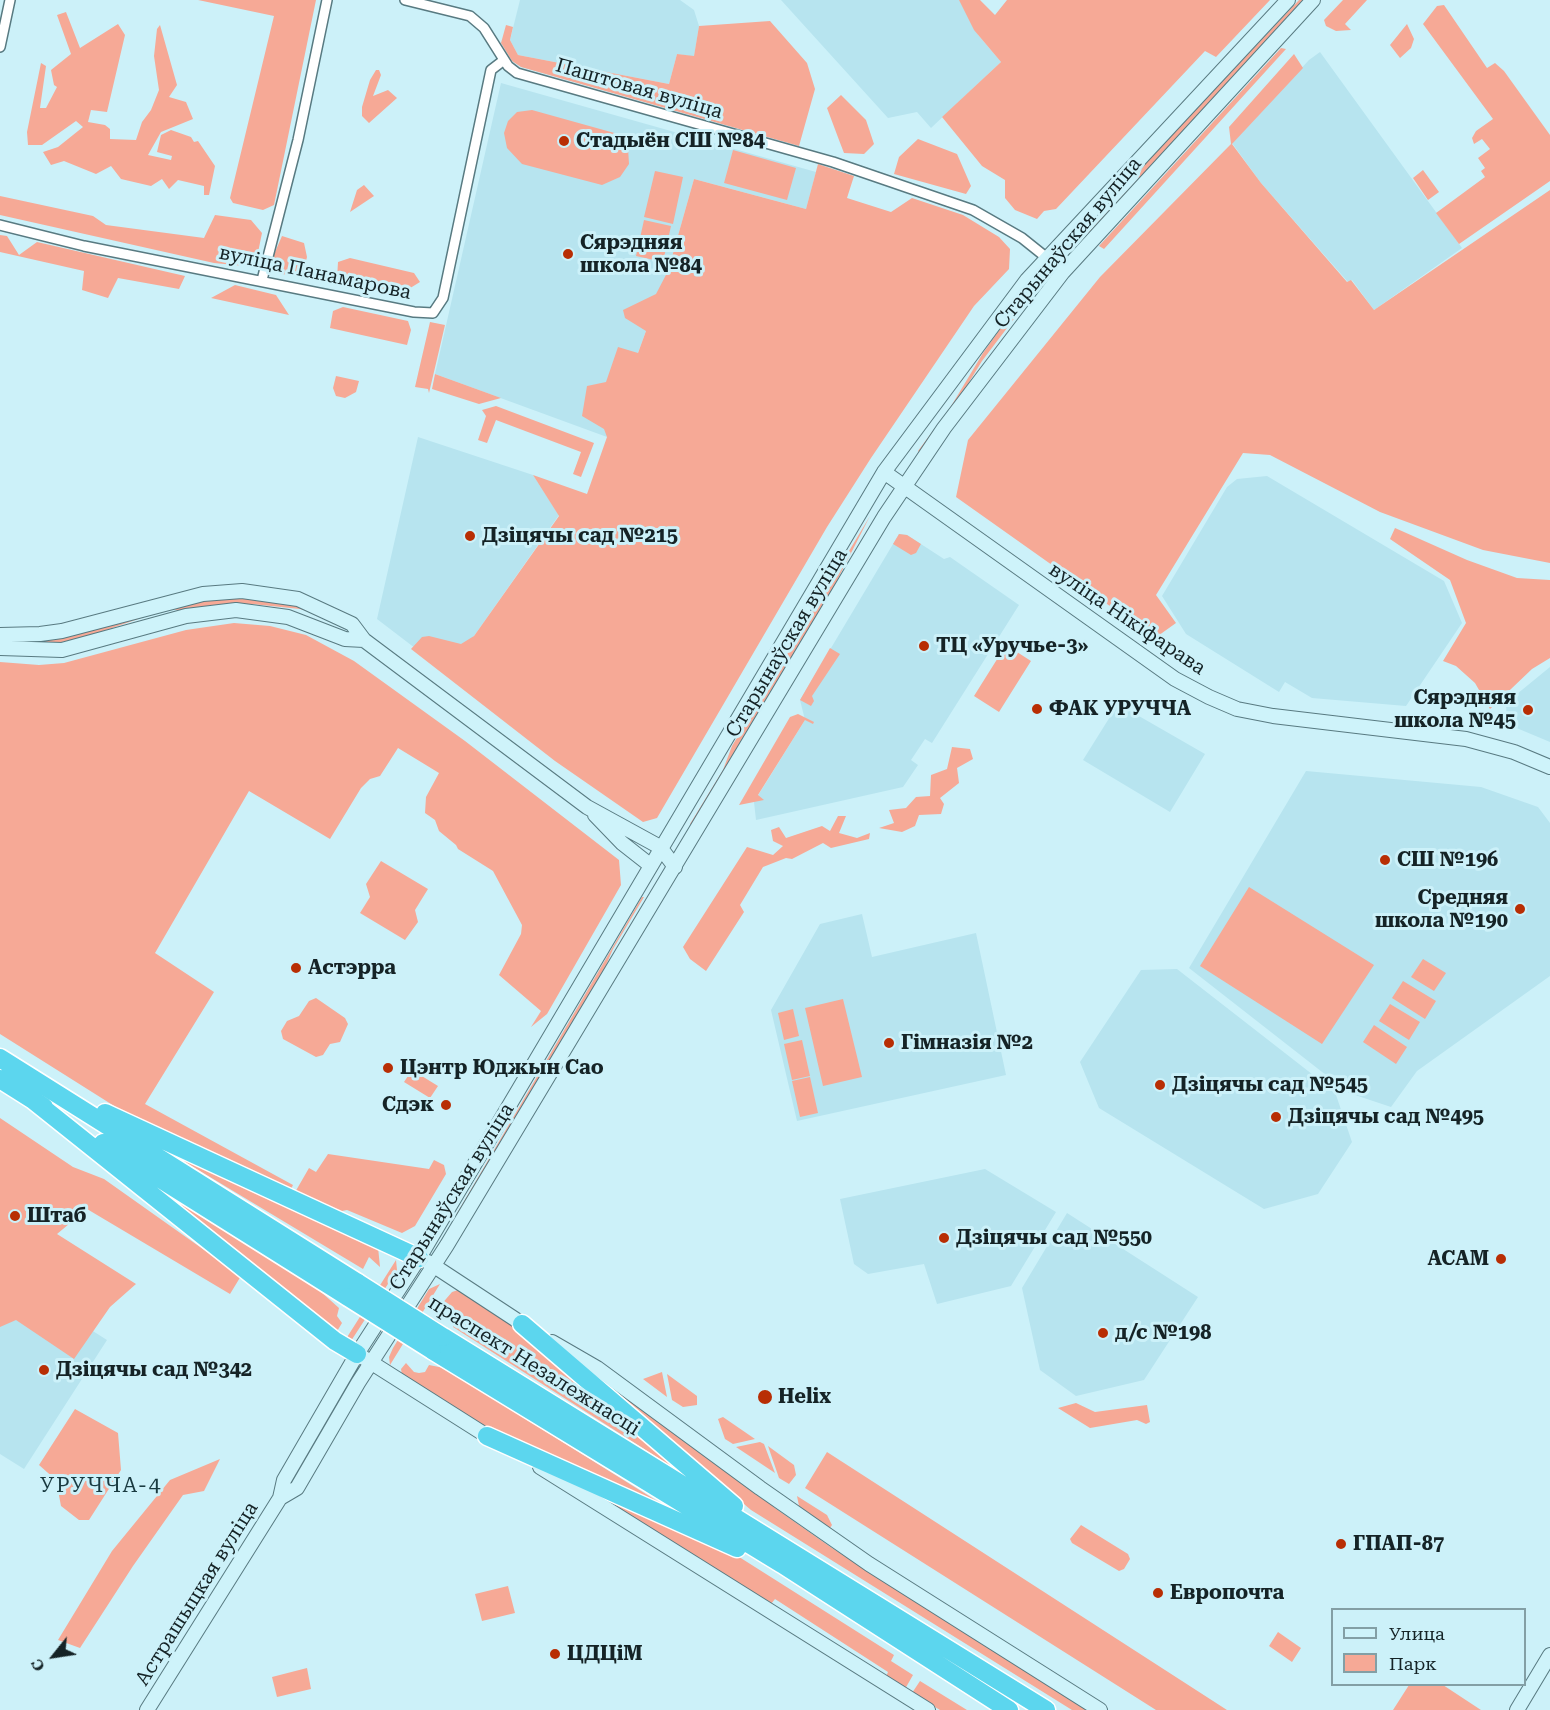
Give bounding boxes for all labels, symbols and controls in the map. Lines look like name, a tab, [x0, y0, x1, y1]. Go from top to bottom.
street label: Паштовая вуліца	[553, 54, 725, 124]
place label: Стадыён СШ №84	[576, 129, 765, 153]
marker: Стадыён СШ №84	[557, 134, 571, 148]
street label: Старынаўская вуліца	[989, 152, 1147, 334]
place label: Сярэдняя школа №84	[580, 231, 702, 278]
street label: вуліца Панамарова	[217, 241, 413, 305]
marker: Сярэдняя школа №84	[561, 247, 575, 261]
place label: Дзіцячы сад №215	[482, 524, 678, 548]
marker: Дзіцячы сад №215	[463, 529, 477, 543]
street label: Старынаўская вуліца	[721, 544, 853, 742]
street label: вуліца Нікіфарава	[1044, 558, 1210, 680]
place label: ТЦ «Уручье-3»	[936, 634, 1088, 658]
marker: ТЦ «Уручье-3»	[917, 639, 931, 653]
place label: Сярэдняя школа №45	[1394, 686, 1516, 733]
place label: ФАК УРУЧЧА	[1049, 697, 1191, 721]
marker: ФАК УРУЧЧА	[1030, 702, 1044, 716]
marker: Сярэдняя школа №45	[1521, 703, 1535, 717]
place label: СШ №196	[1397, 848, 1498, 872]
marker: СШ №196	[1378, 853, 1392, 867]
place label: Средняя школа №190	[1375, 886, 1508, 933]
marker: Средняя школа №190	[1513, 902, 1527, 916]
place label: Астэрра	[308, 956, 396, 980]
marker: Астэрра	[289, 961, 303, 975]
place label: Гімназія №2	[901, 1031, 1033, 1055]
marker: Гімназія №2	[882, 1036, 896, 1050]
place label: Цэнтр Юджын Сао	[400, 1056, 604, 1080]
marker: Цэнтр Юджын Сао	[381, 1061, 395, 1075]
place label: Дзіцячы сад №545	[1172, 1073, 1368, 1097]
marker: Дзіцячы сад №545	[1153, 1078, 1167, 1092]
place label: Сдэк	[382, 1093, 434, 1117]
marker: Сдэк	[439, 1098, 453, 1112]
street label: Старынаўская вуліца	[385, 1099, 519, 1295]
place label: Дзіцячы сад №495	[1288, 1105, 1484, 1129]
marker: Дзіцячы сад №495	[1269, 1110, 1283, 1124]
place label: Штаб	[27, 1204, 87, 1228]
marker: Штаб	[8, 1209, 22, 1223]
place label: Дзіцячы сад №550	[956, 1226, 1152, 1250]
marker: Дзіцячы сад №550	[937, 1231, 951, 1245]
place label: АСАМ	[1427, 1247, 1489, 1271]
marker: АСАМ	[1494, 1252, 1508, 1266]
street label: праспект Незалежнасці	[424, 1291, 644, 1441]
place label: д/с №198	[1115, 1321, 1211, 1345]
marker: д/с №198	[1096, 1326, 1110, 1340]
place label: Дзіцячы сад №342	[56, 1358, 252, 1382]
marker: Дзіцячы сад №342	[37, 1363, 51, 1377]
place label: Helix	[778, 1385, 831, 1409]
marker: Helix	[756, 1388, 774, 1406]
district label: УРУЧЧА-4	[40, 1473, 162, 1499]
street label: Астрашыцкая вуліца	[131, 1498, 263, 1690]
place label: ГПАП-87	[1353, 1532, 1444, 1556]
marker: ГПАП-87	[1334, 1537, 1348, 1551]
place label: Европочта	[1170, 1581, 1284, 1605]
marker: Европочта	[1151, 1586, 1165, 1600]
legend	[1331, 1608, 1526, 1686]
text: Улица	[1389, 1623, 1445, 1644]
north arrow	[24, 1626, 84, 1686]
place label: ЦДЦіМ	[567, 1642, 643, 1666]
marker: ЦДЦіМ	[548, 1647, 562, 1661]
text: Парк	[1389, 1653, 1437, 1674]
text: С	[27, 1656, 49, 1675]

